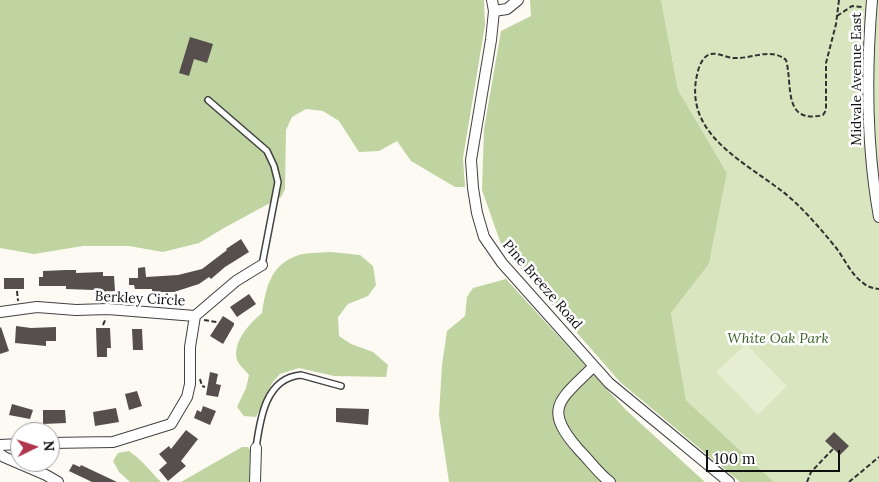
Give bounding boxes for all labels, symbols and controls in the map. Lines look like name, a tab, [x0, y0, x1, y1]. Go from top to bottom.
street label: Midvale Avenue East	[849, 12, 865, 146]
street label: Pine Breeze Road	[499, 237, 585, 333]
street label: Berkley Circle	[94, 288, 186, 310]
park label: White Oak Park	[727, 331, 829, 347]
north arrow	[10, 422, 60, 472]
text: N	[40, 440, 58, 452]
scale bar	[709, 440, 843, 472]
text: 100 m	[714, 449, 755, 468]

